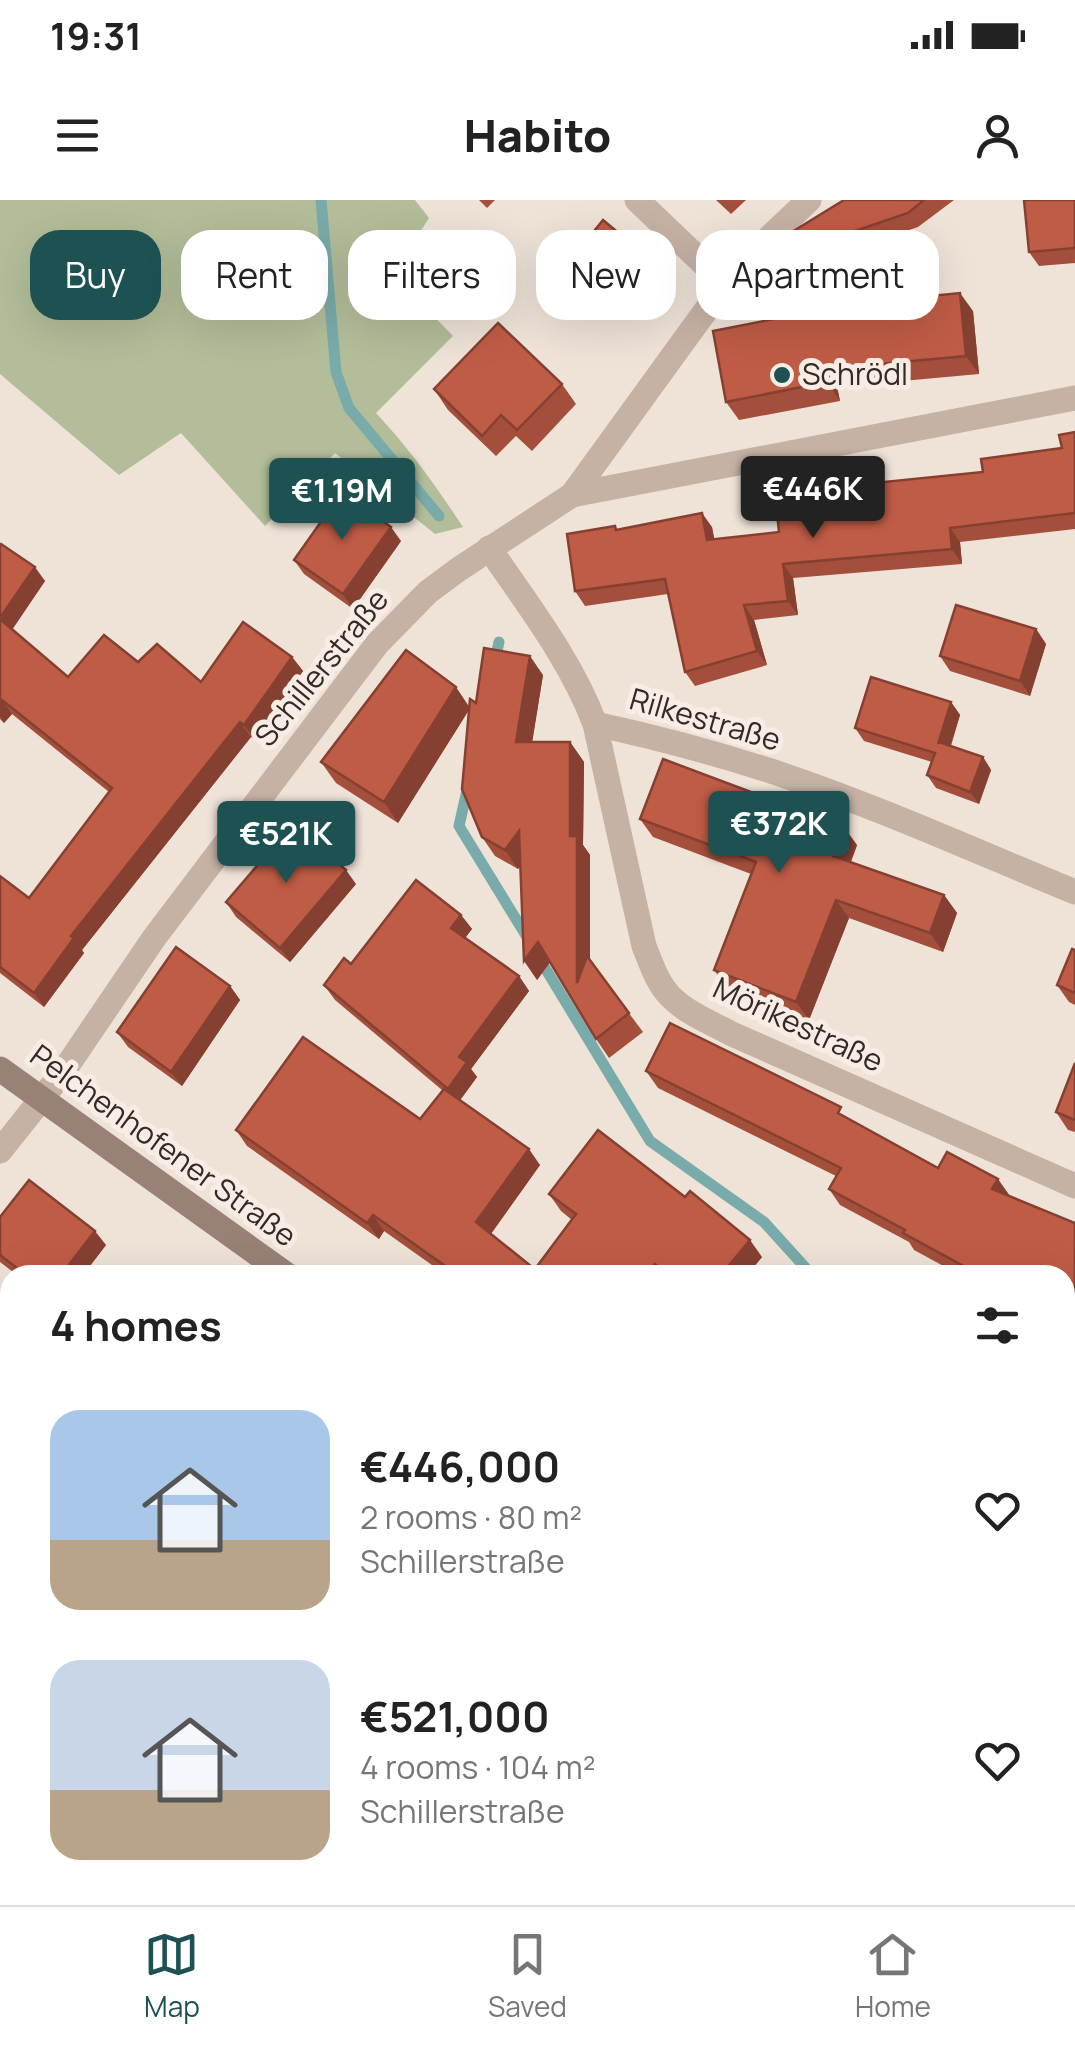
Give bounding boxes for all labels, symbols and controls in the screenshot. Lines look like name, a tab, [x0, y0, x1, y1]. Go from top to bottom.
text: 19:31	[50, 9, 142, 61]
text: Habito	[464, 104, 611, 166]
icon: menu	[50, 108, 105, 163]
icon: person	[970, 108, 1025, 163]
chip: Buy	[30, 230, 161, 320]
chip: Rent	[181, 230, 328, 320]
chip: Filters	[348, 230, 516, 320]
chip: New	[536, 230, 676, 320]
chip: Apartment	[696, 230, 939, 320]
place label: Schrödl	[802, 353, 908, 394]
marker: Schrödl	[771, 364, 793, 386]
pin: €446K	[743, 456, 883, 541]
pin: €1.19M	[261, 458, 423, 543]
text: €446K	[763, 466, 863, 510]
text: €1.19M	[291, 468, 393, 512]
street label: Schillerstraße	[245, 580, 397, 754]
street label: Rilkestraße	[625, 677, 786, 760]
pin: €372K	[709, 791, 849, 876]
pin: €521K	[216, 801, 356, 886]
text: €372K	[730, 801, 828, 845]
text: €521K	[239, 811, 333, 855]
street label: Mörikestraße	[707, 966, 890, 1081]
street label: Pelchenhofener Straße	[23, 1034, 305, 1255]
text: 4 homes	[50, 1296, 222, 1354]
icon: filters	[970, 1298, 1025, 1353]
text: €446,000	[360, 1437, 560, 1495]
icon: home	[130, 1450, 250, 1570]
icon: heart	[970, 1483, 1025, 1538]
text: 2 rooms · 80 m²	[360, 1495, 582, 1539]
text: Schillerstraße	[360, 1539, 565, 1583]
text: €521,000	[360, 1687, 550, 1745]
icon: home	[130, 1700, 250, 1820]
icon: heart	[970, 1733, 1025, 1788]
text: 4 rooms · 104 m²	[360, 1745, 596, 1789]
text: Schillerstraße	[360, 1789, 565, 1833]
tab: Map	[144, 1927, 200, 2025]
tab: Saved	[488, 1927, 567, 2025]
tab: Home	[855, 1927, 931, 2025]

